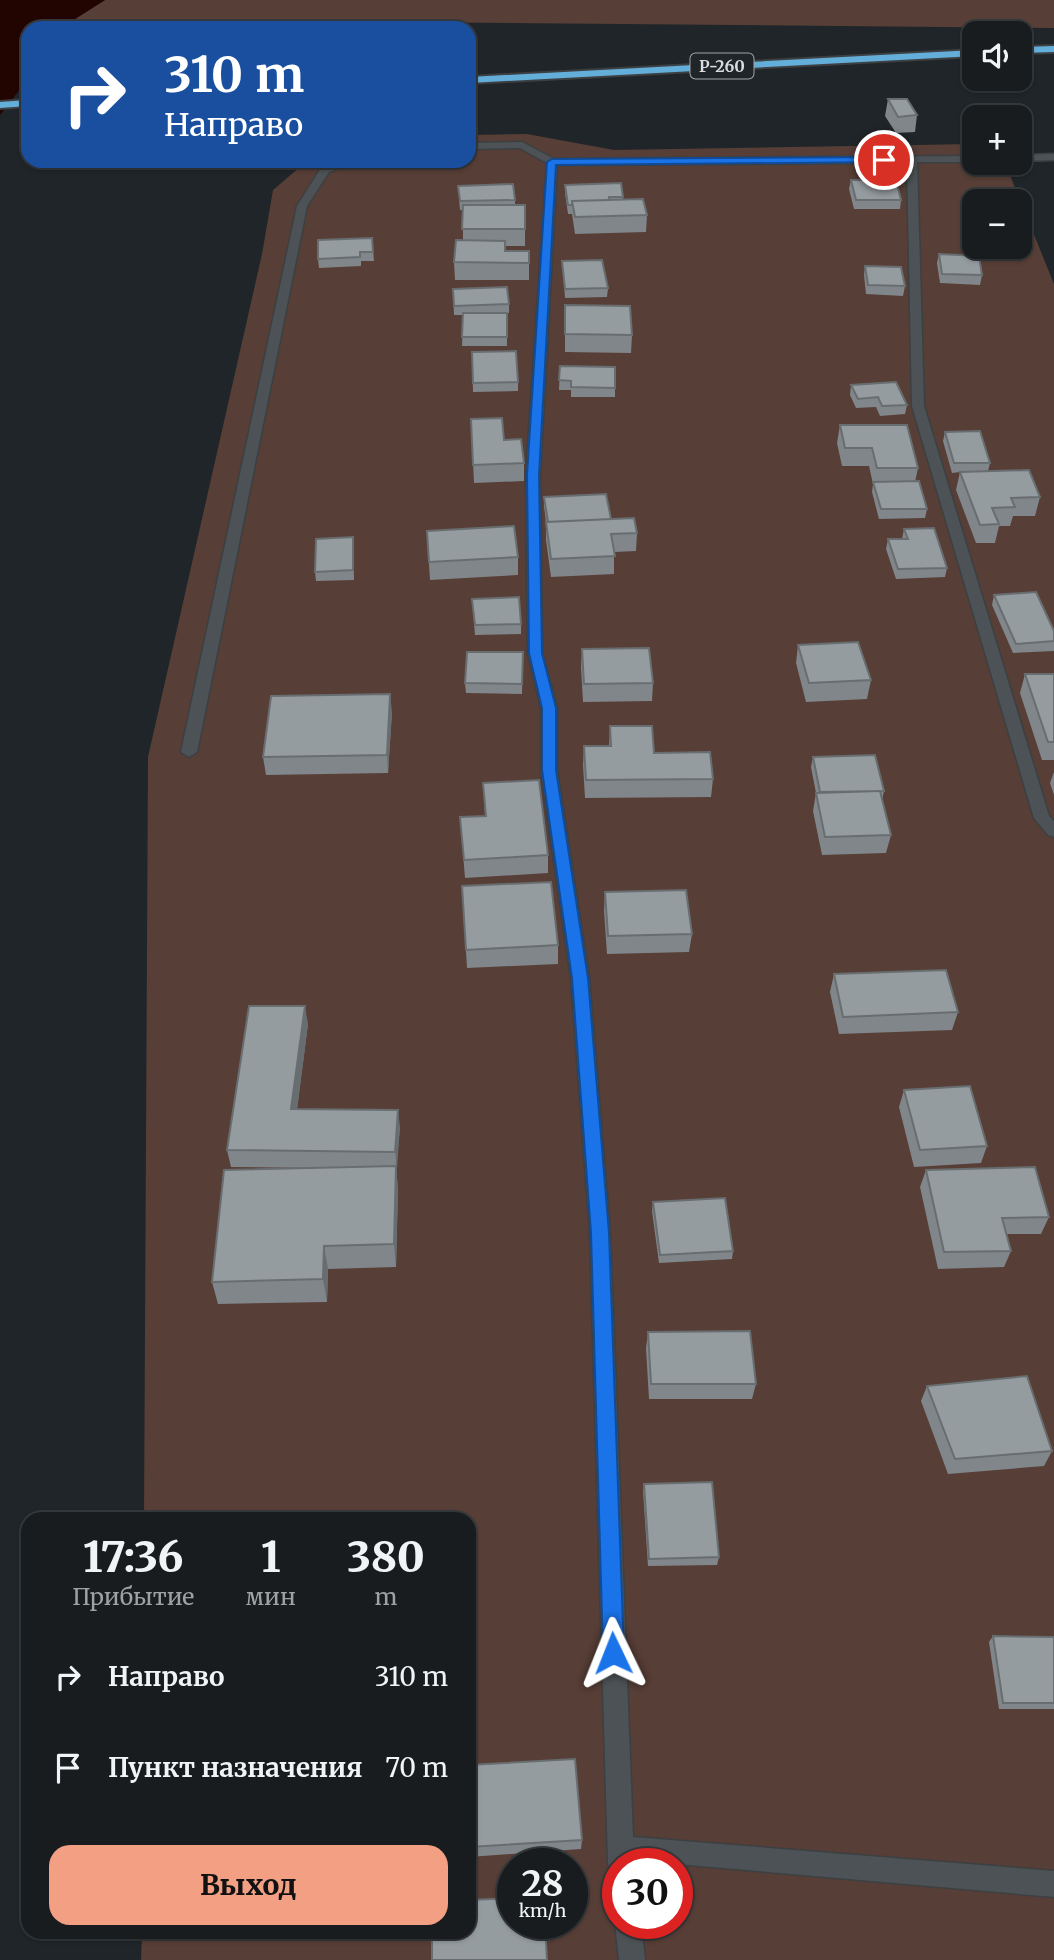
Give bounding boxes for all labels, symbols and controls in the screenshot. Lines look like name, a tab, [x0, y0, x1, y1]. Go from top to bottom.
map controls	[962, 21, 1032, 259]
button: sound	[962, 21, 1032, 91]
text: 310 m	[164, 44, 304, 105]
icon: right	[49, 49, 140, 140]
road number: Р-260	[690, 54, 754, 78]
text: Направо	[164, 105, 303, 145]
button: +	[962, 105, 1032, 175]
pin	[854, 130, 914, 190]
icon: arrive	[865, 141, 903, 179]
button: −	[962, 189, 1032, 259]
text: 17:36	[83, 1531, 184, 1583]
text: 1	[261, 1531, 281, 1583]
text: 380	[347, 1531, 425, 1583]
text: Прибытие	[72, 1582, 194, 1611]
text: мин	[246, 1582, 296, 1611]
text: m	[374, 1582, 397, 1611]
position arrow	[576, 1616, 650, 1690]
icon: right	[49, 1658, 87, 1696]
text: Направо	[108, 1660, 225, 1693]
text: 310 m	[375, 1660, 448, 1693]
icon: arrive	[49, 1749, 87, 1787]
text: Пункт назначения	[108, 1751, 362, 1784]
text: 70 m	[385, 1751, 448, 1784]
button: Выход	[49, 1845, 448, 1925]
speed limit sign: 30	[602, 1848, 693, 1939]
text: 28	[521, 1862, 564, 1906]
text: km/h	[519, 1899, 566, 1922]

